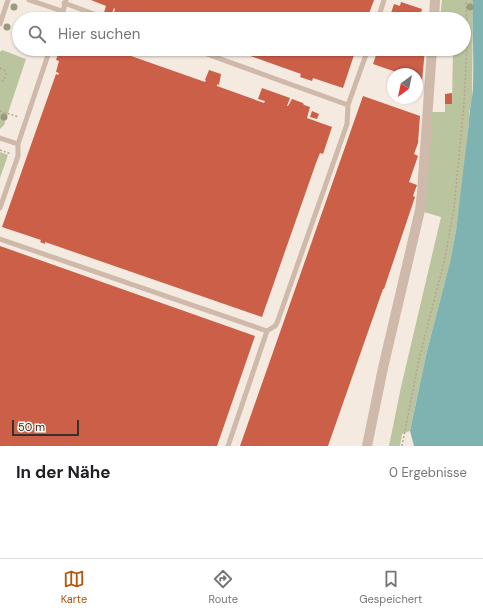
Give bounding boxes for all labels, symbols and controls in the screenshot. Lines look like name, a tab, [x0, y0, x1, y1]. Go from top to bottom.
search box	[12, 12, 471, 56]
icon: search	[26, 23, 48, 45]
text: Hier suchen	[58, 24, 140, 44]
north arrow	[387, 68, 423, 104]
scale bar	[12, 418, 79, 437]
text: 50 m	[18, 420, 45, 434]
text: In der Nähe	[16, 461, 111, 483]
text: 0 Ergebnisse	[389, 464, 467, 481]
tab: Karte	[61, 568, 87, 606]
tab: Route	[209, 568, 238, 606]
tab: Gespeichert	[359, 568, 422, 606]

